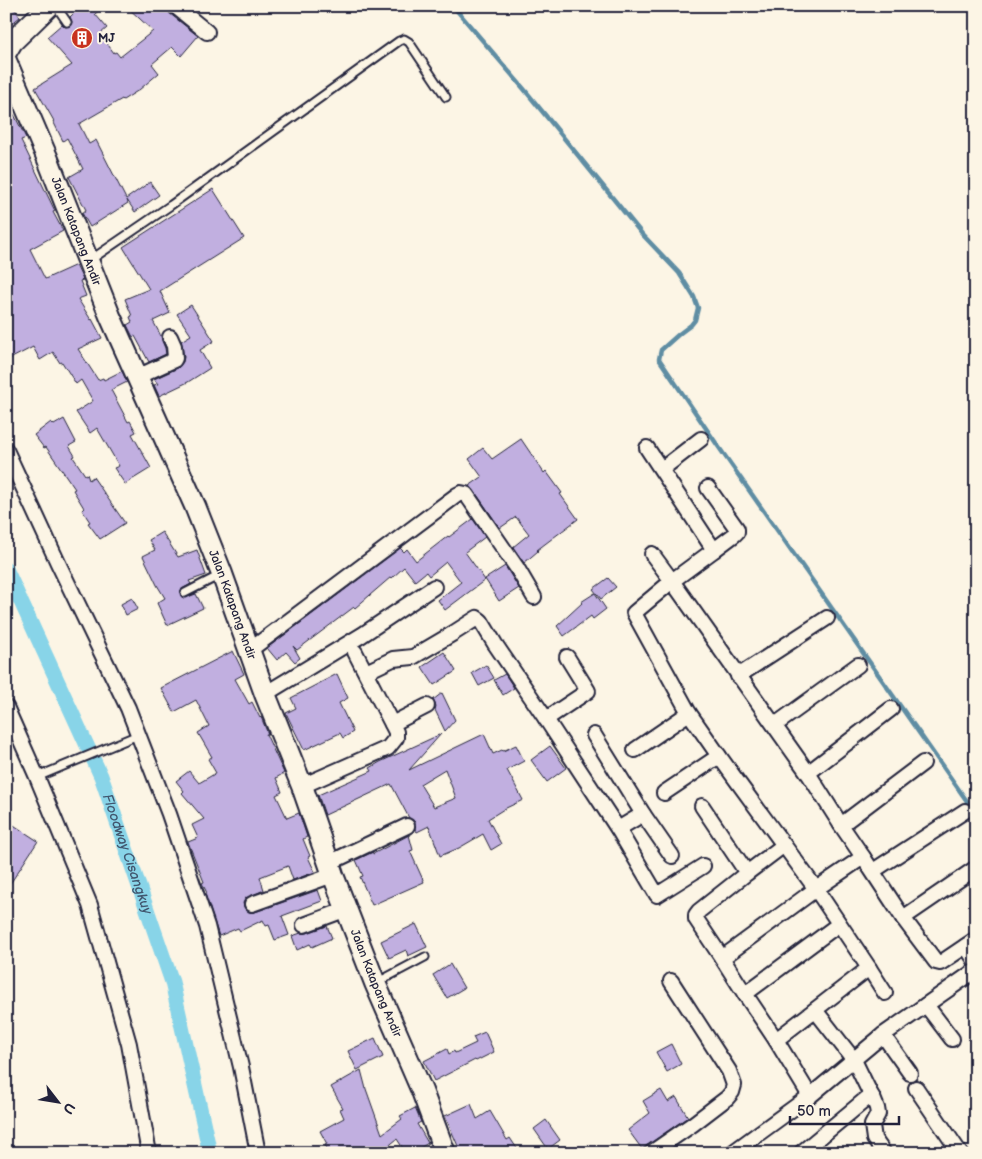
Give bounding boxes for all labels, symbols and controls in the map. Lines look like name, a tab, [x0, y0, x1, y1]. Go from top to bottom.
building icon: MJ	[70, 26, 94, 50]
place label: MJ	[98, 31, 115, 46]
street label: Jalan Katapang Andir	[48, 175, 104, 288]
street label: Jalan Katapang Andir	[205, 548, 259, 662]
water label: Floodway Cisangkuy	[99, 791, 156, 917]
street label: Jalan Katapang Andir	[347, 927, 405, 1040]
north arrow	[32, 1076, 82, 1126]
scale bar	[790, 1094, 898, 1126]
text: U	[59, 1100, 79, 1117]
text: 50 m	[797, 1102, 831, 1121]

